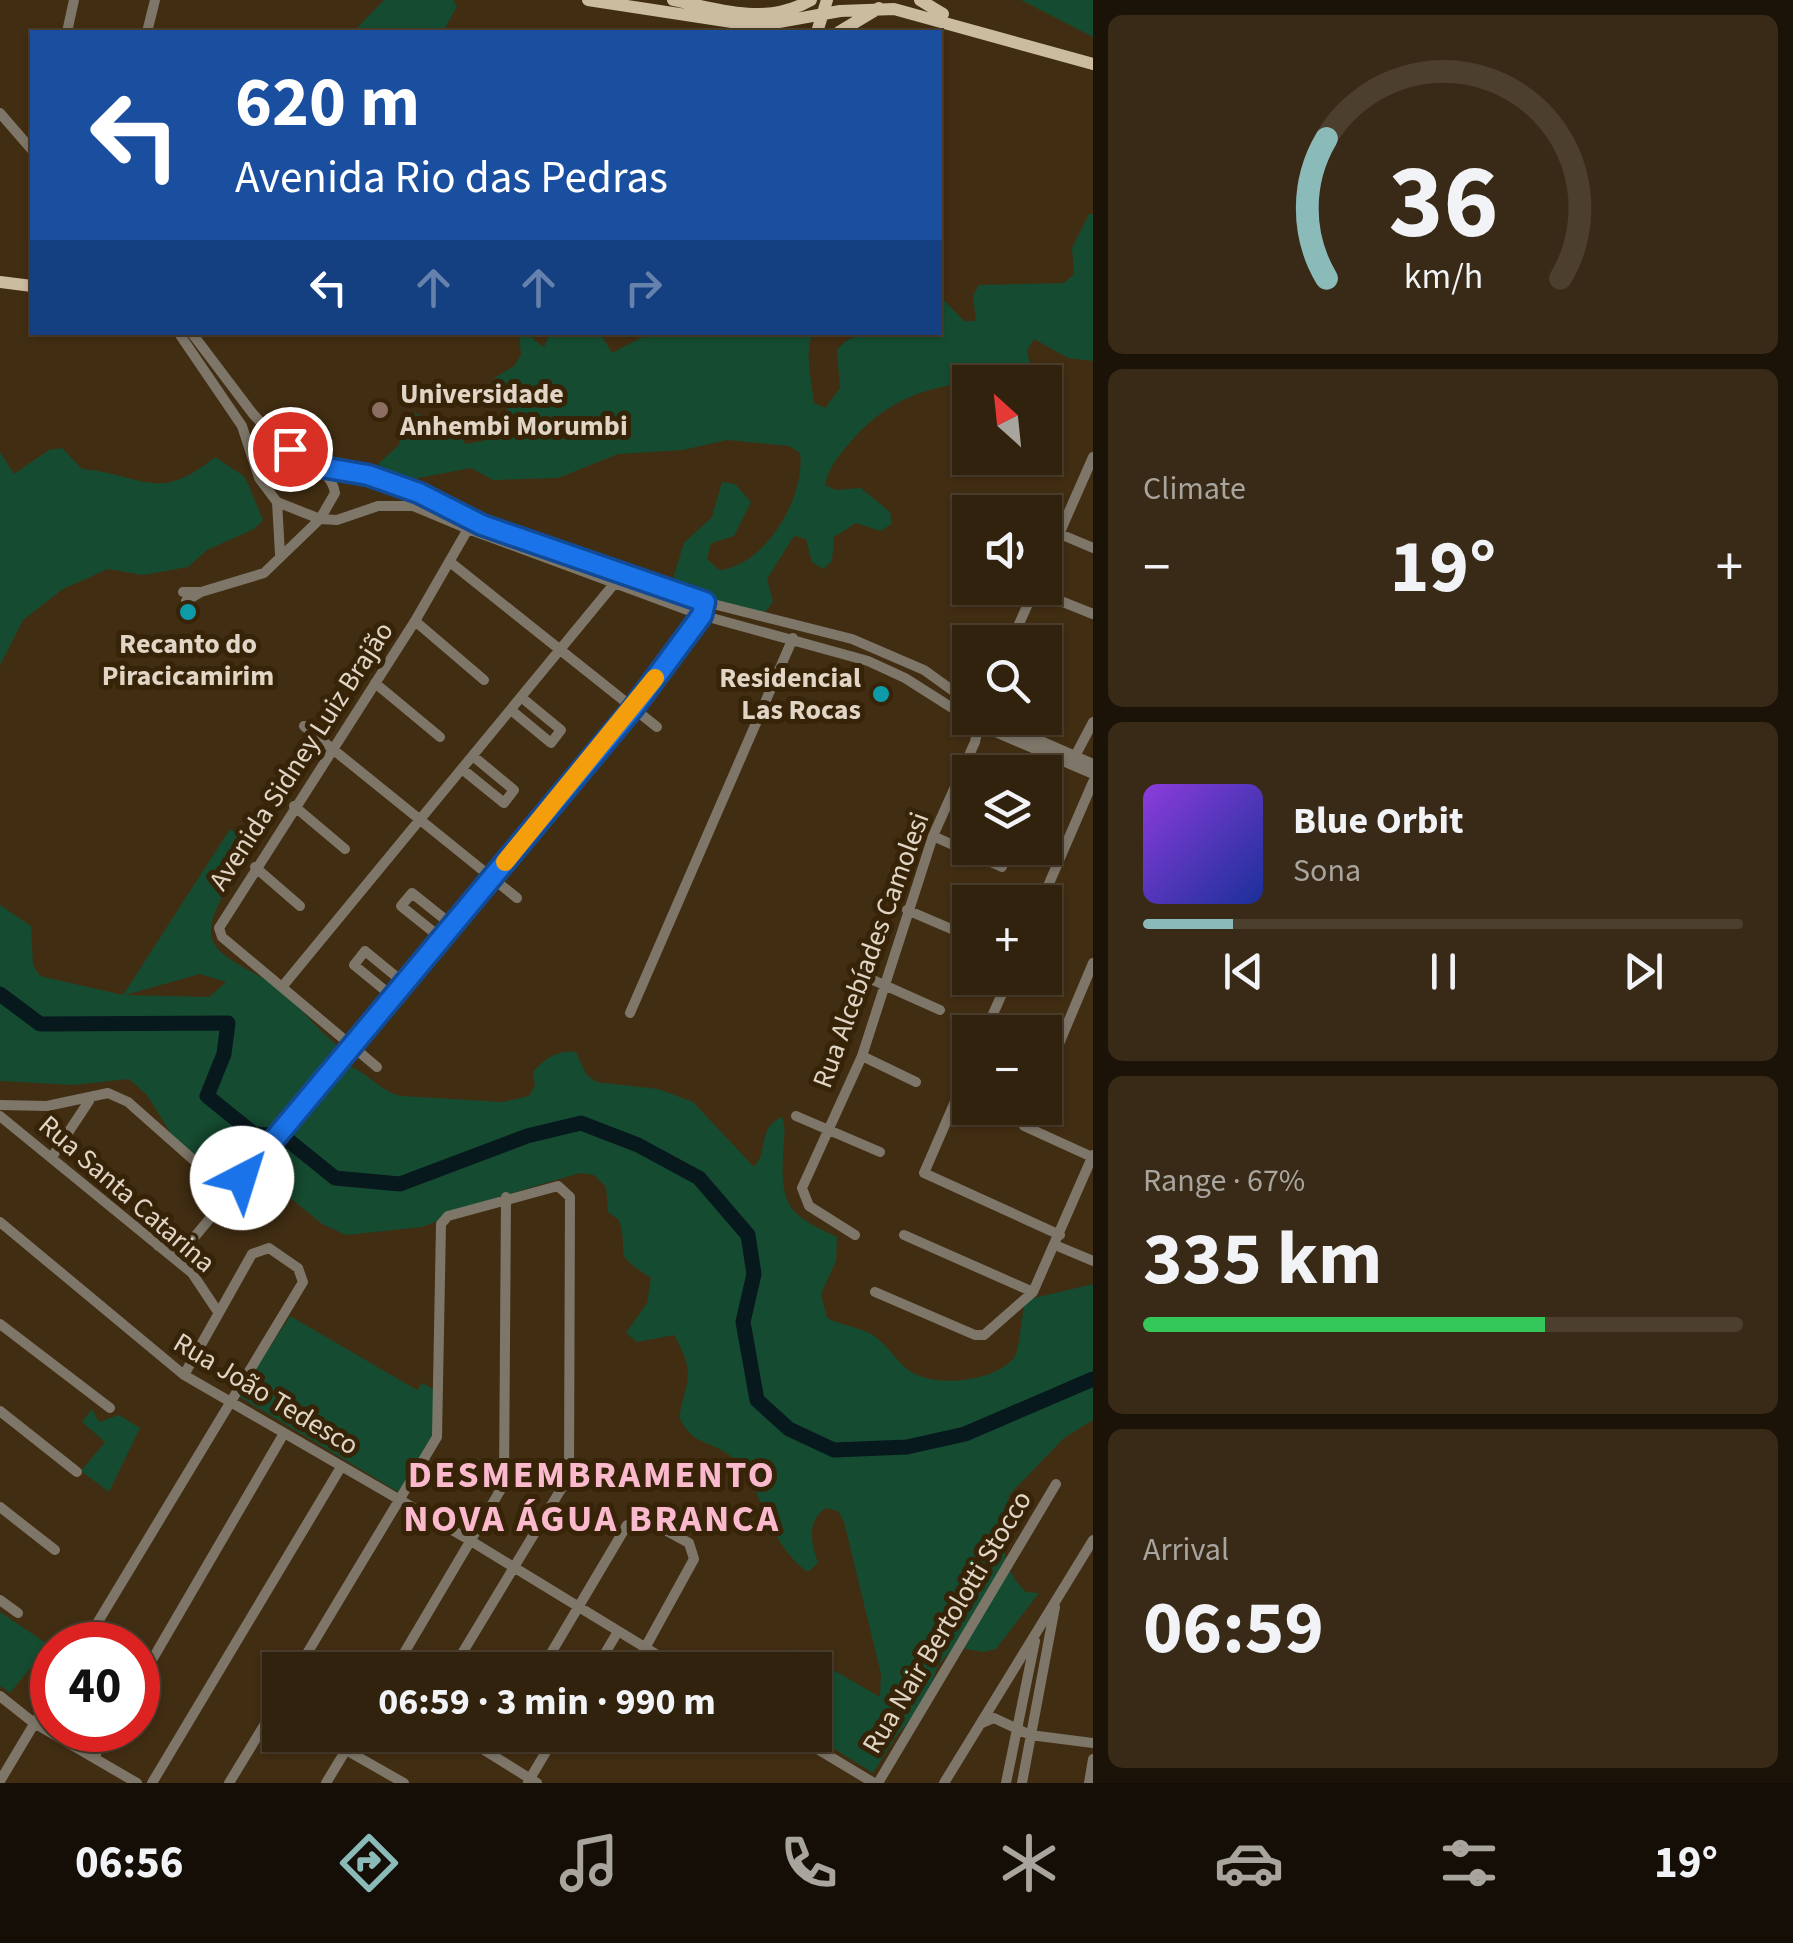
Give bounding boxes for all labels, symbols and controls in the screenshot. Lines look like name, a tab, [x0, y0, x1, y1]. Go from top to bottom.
text: 620 m	[235, 53, 420, 153]
icon: left	[70, 70, 200, 200]
text: 36	[1388, 130, 1498, 278]
text: Avenida Rio das Pedras	[235, 146, 668, 210]
text: km/h	[1403, 251, 1483, 302]
icon: left	[301, 260, 356, 315]
icon: ahead	[406, 260, 461, 315]
icon: ahead	[511, 260, 566, 315]
icon: right	[616, 260, 671, 315]
north arrow	[952, 365, 1062, 475]
map controls	[952, 365, 1062, 1125]
place label: Universidade Anhembi Morumbi	[399, 374, 628, 446]
marker: Universidade Anhembi Morumbi	[369, 399, 391, 421]
pin	[248, 407, 333, 492]
icon: arrive	[263, 422, 318, 477]
text: Climate	[1143, 466, 1246, 512]
button: sound	[952, 495, 1062, 605]
text: 19°	[1390, 514, 1496, 621]
text: −	[1143, 529, 1170, 607]
text: +	[1716, 529, 1743, 607]
marker: Recanto do Piracicamirim	[177, 601, 199, 623]
street label: Avenida Sidney Luiz Brajão	[199, 614, 403, 898]
place label: Recanto do Piracicamirim	[102, 624, 274, 696]
button: search	[952, 625, 1062, 735]
place label: Residencial Las Rocas	[719, 658, 861, 730]
marker: Residencial Las Rocas	[870, 683, 892, 705]
button: layers	[952, 755, 1062, 865]
text: Blue Orbit	[1293, 794, 1464, 848]
street label: Rua Alcebíades Camolesi	[802, 807, 940, 1093]
text: Sona	[1293, 848, 1361, 894]
button: +	[952, 885, 1062, 995]
icon: previous	[1216, 944, 1271, 999]
icon: pause	[1416, 944, 1471, 999]
icon: next	[1616, 944, 1671, 999]
button: −	[952, 1015, 1062, 1125]
street label: Rua Santa Catarina	[30, 1106, 224, 1282]
position arrow	[190, 1126, 294, 1230]
text: Range · 67%	[1143, 1158, 1305, 1204]
text: 335 km	[1143, 1206, 1382, 1313]
street label: Rua João Tedesco	[166, 1323, 366, 1465]
district label: DESMEMBRAMENTO NOVA ÁGUA BRANCA	[403, 1448, 781, 1546]
street label: Rua Nair Bertolotti Stocco	[852, 1483, 1042, 1761]
text: Arrival	[1143, 1527, 1229, 1573]
text: 06:59	[1143, 1575, 1324, 1682]
speed limit sign: 40	[30, 1622, 160, 1752]
text: 06:59 · 3 min · 990 m	[378, 1675, 716, 1729]
icon: directions	[334, 1828, 404, 1898]
icon: music	[554, 1828, 624, 1898]
icon: phone	[774, 1828, 844, 1898]
icon: climate	[994, 1828, 1064, 1898]
icon: car	[1214, 1828, 1284, 1898]
icon: filters	[1434, 1828, 1504, 1898]
text: 06:56	[75, 1831, 184, 1895]
text: 19°	[1654, 1831, 1718, 1895]

